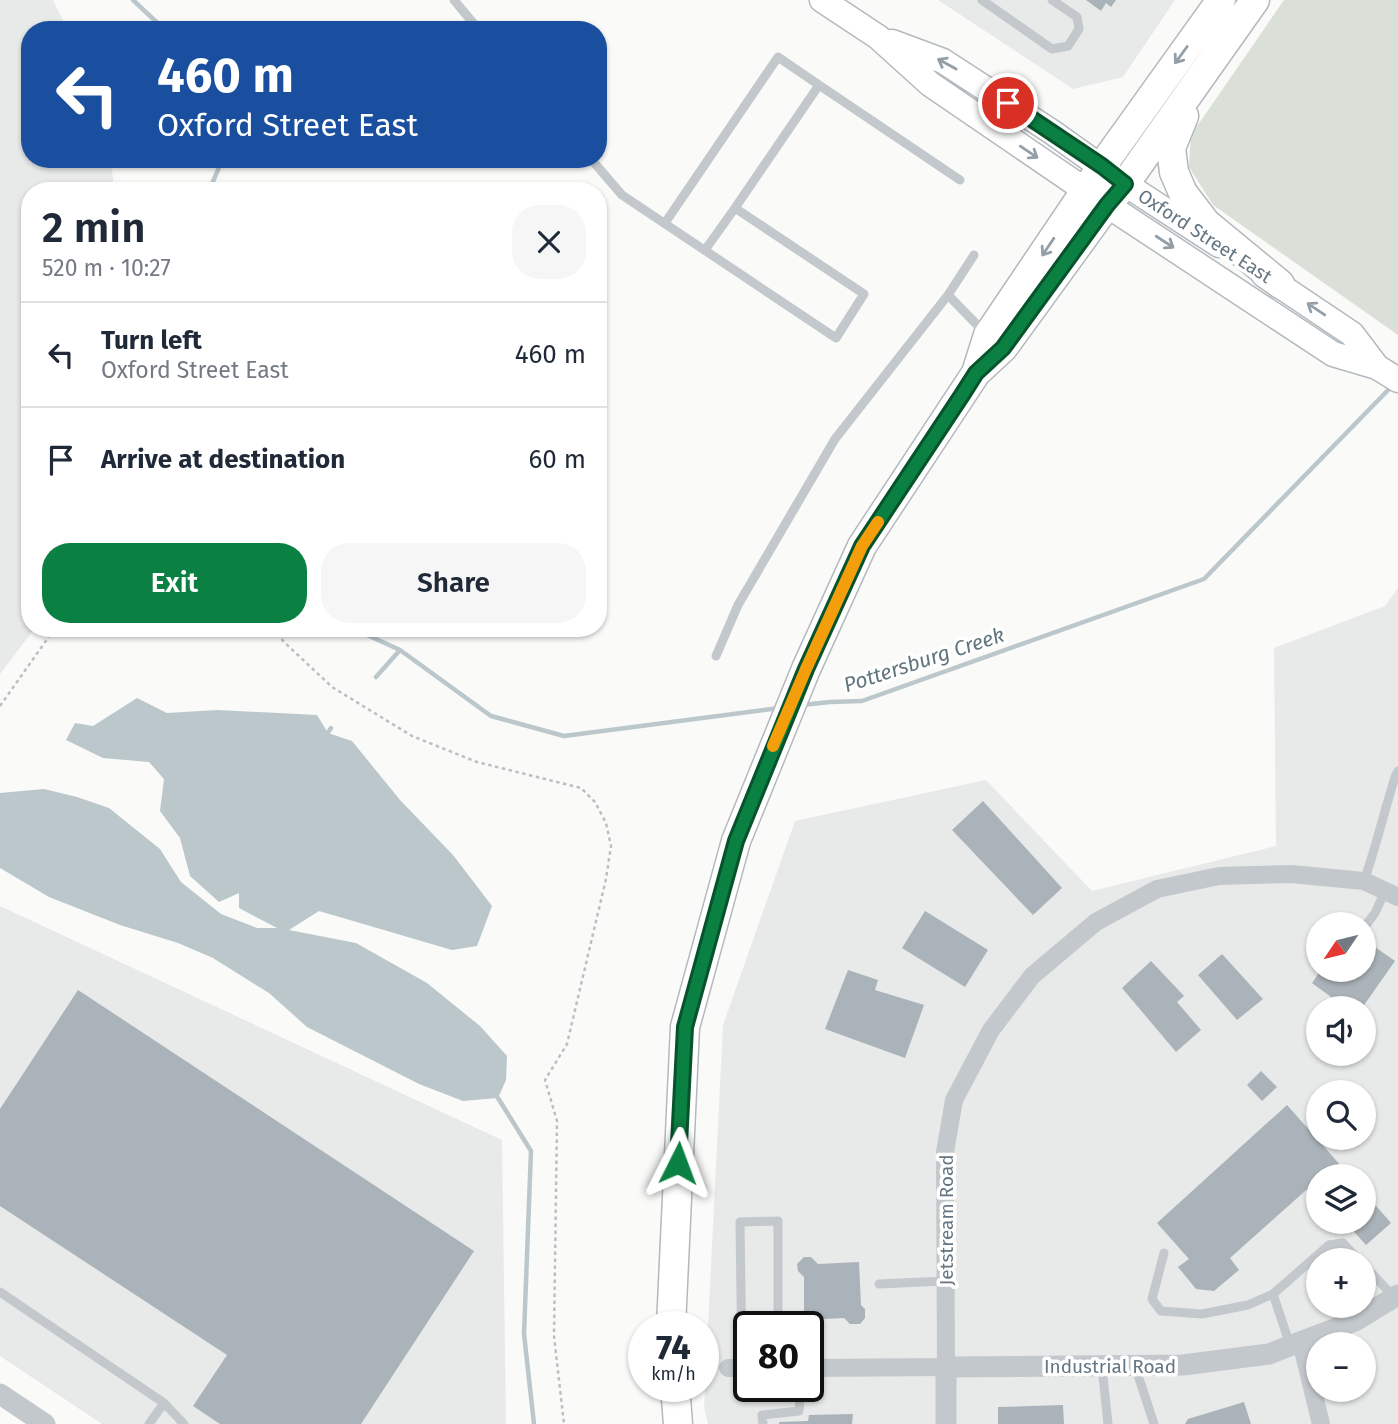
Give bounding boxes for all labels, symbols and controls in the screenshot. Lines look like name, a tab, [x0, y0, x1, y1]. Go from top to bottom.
one-way arrow	[1174, 45, 1189, 64]
text: 460 m	[157, 46, 294, 105]
icon: left	[42, 49, 133, 140]
one-way arrow	[937, 57, 957, 71]
pin	[978, 73, 1038, 133]
icon: arrive	[989, 84, 1027, 122]
text: Oxford Street East	[157, 106, 418, 144]
one-way arrow	[1019, 145, 1038, 159]
street label: Oxford Street East	[1134, 184, 1276, 288]
text: 2 min	[42, 203, 146, 253]
button: close	[512, 205, 586, 279]
one-way arrow	[1154, 235, 1174, 249]
one-way arrow	[1041, 236, 1055, 256]
text: 520 m · 10:27	[42, 254, 171, 282]
one-way arrow	[1306, 302, 1326, 316]
text: Turn left	[101, 325, 202, 356]
icon: left	[42, 336, 80, 374]
text: 460 m	[515, 339, 586, 370]
text: Oxford Street East	[101, 356, 289, 384]
icon: arrive	[42, 441, 80, 479]
text: Arrive at destination	[101, 444, 345, 475]
text: 60 m	[528, 444, 586, 475]
button: Exit	[42, 543, 307, 623]
button: Share	[321, 543, 586, 623]
water label: Pottersburg Creek	[840, 622, 1008, 698]
north arrow	[1306, 912, 1376, 982]
map controls	[1306, 912, 1376, 1402]
button: sound	[1306, 996, 1376, 1066]
button: search	[1306, 1080, 1376, 1150]
position arrow	[641, 1126, 715, 1200]
street label: Jetstream Road	[935, 1154, 958, 1286]
button: layers	[1306, 1164, 1376, 1234]
button: +	[1306, 1248, 1376, 1318]
speed limit sign: 80	[733, 1311, 824, 1402]
text: 74	[656, 1326, 691, 1368]
button: −	[1306, 1332, 1376, 1402]
street label: Industrial Road	[1044, 1355, 1176, 1378]
text: km/h	[651, 1363, 696, 1385]

